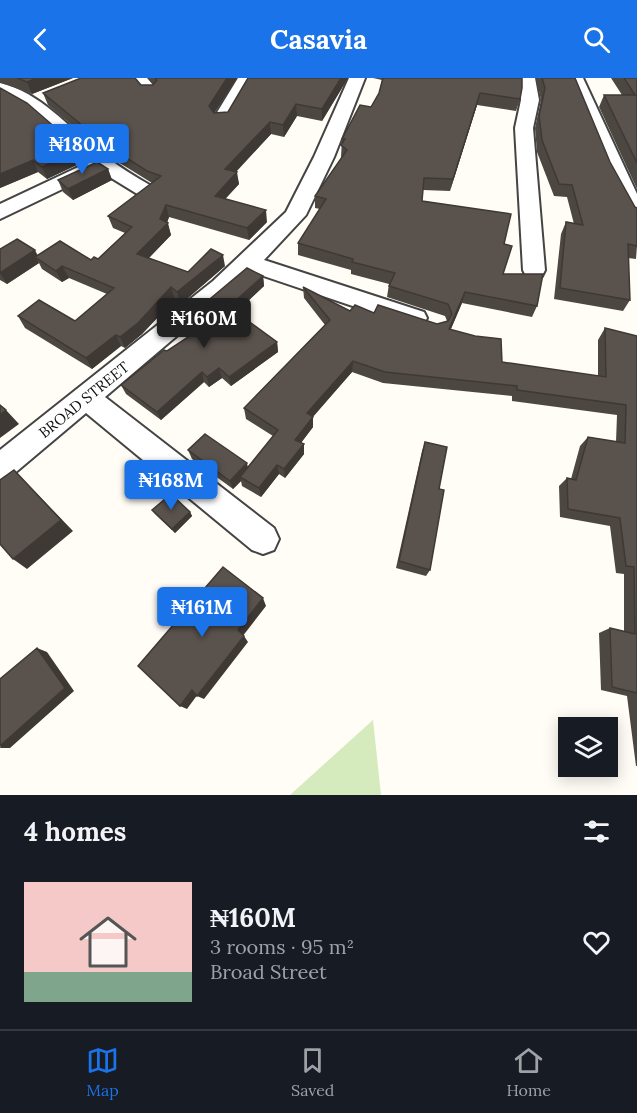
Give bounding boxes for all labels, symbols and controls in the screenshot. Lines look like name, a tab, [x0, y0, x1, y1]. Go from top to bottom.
text: Casavia	[270, 22, 367, 56]
icon: back	[24, 23, 57, 56]
icon: search	[580, 23, 613, 56]
pin: ₦180M	[40, 124, 124, 175]
text: ₦180M	[49, 131, 115, 156]
pin: ₦160M	[162, 298, 246, 349]
text: ₦160M	[171, 305, 237, 330]
street label: BROAD STREET	[35, 357, 133, 442]
pin: ₦168M	[129, 460, 213, 511]
text: ₦168M	[139, 467, 203, 492]
pin: ₦161M	[160, 587, 244, 638]
text: ₦161M	[171, 594, 233, 619]
map controls	[558, 717, 618, 777]
button: layers	[558, 717, 618, 777]
text: 4 homes	[24, 815, 126, 848]
icon: filters	[580, 815, 613, 848]
text: ₦160M	[210, 901, 296, 934]
icon: home	[72, 906, 144, 978]
icon: heart	[580, 926, 613, 959]
text: 3 rooms · 95 m²	[210, 934, 354, 959]
text: Broad Street	[210, 959, 327, 984]
tab: Map	[86, 1044, 119, 1100]
tab: Saved	[291, 1044, 334, 1100]
tab: Home	[506, 1044, 551, 1100]

